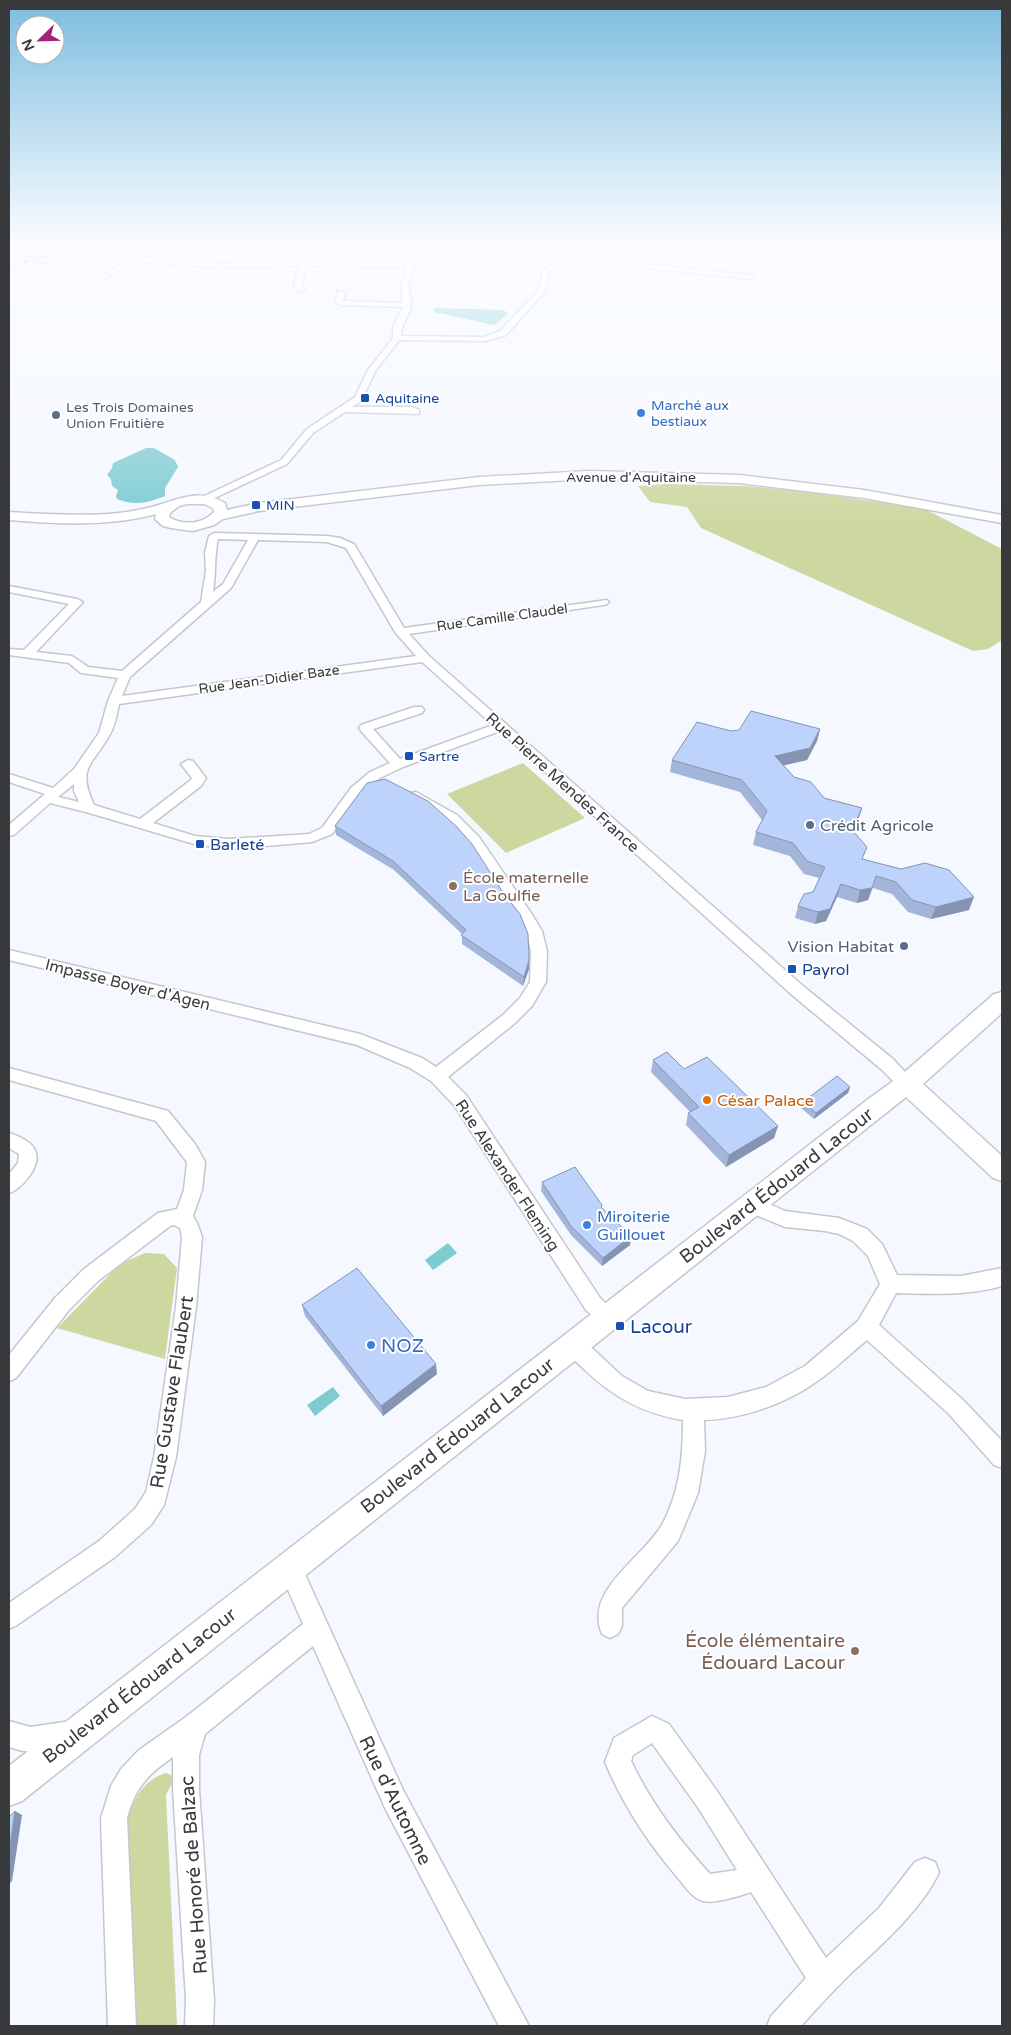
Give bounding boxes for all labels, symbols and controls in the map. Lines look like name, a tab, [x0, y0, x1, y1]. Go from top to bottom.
north arrow	[15, 15, 65, 65]
text: N	[18, 36, 39, 53]
place label: Aquitaine	[375, 390, 439, 407]
marker: Aquitaine	[359, 392, 371, 404]
place label: Marché aux bestiaux	[651, 397, 729, 430]
place label: Les Trois Domaines Union Fruitière	[66, 399, 194, 432]
marker: Marché aux bestiaux	[635, 407, 647, 419]
marker: Les Trois Domaines Union Fruitière	[50, 409, 62, 421]
street label: Avenue d'Aquitaine	[566, 469, 696, 486]
place label: MIN	[266, 497, 295, 514]
marker: MIN	[250, 499, 262, 511]
street label: Rue Camille Claudel	[435, 600, 569, 635]
street label: Rue Jean-Didier Baze	[197, 661, 341, 698]
street label: Rue Pierre Mendes France	[481, 708, 643, 857]
place label: Sartre	[419, 748, 459, 765]
marker: Sartre	[403, 750, 415, 762]
place label: Crédit Agricole	[820, 816, 934, 836]
marker: Crédit Agricole	[804, 819, 816, 831]
place label: Barleté	[210, 835, 264, 855]
marker: Barleté	[194, 838, 206, 850]
place label: École maternelle La Goulfie	[463, 868, 589, 906]
marker: École maternelle La Goulfie	[447, 880, 459, 892]
place label: Vision Habitat	[788, 937, 894, 957]
marker: Vision Habitat	[898, 940, 910, 952]
street label: Impasse Boyer d'Agen	[43, 955, 212, 1015]
place label: Payrol	[802, 960, 849, 980]
marker: Payrol	[786, 963, 798, 975]
place label: César Palace	[717, 1091, 814, 1111]
marker: César Palace	[701, 1094, 713, 1106]
street label: Rue Alexander Fleming	[451, 1096, 564, 1255]
street label: Boulevard Édouard Lacour	[675, 1103, 878, 1268]
place label: Miroiterie Guillouet	[597, 1207, 670, 1245]
marker: Miroiterie Guillouet	[581, 1219, 593, 1231]
street label: Rue Gustave Flaubert	[146, 1294, 198, 1490]
place label: Lacour	[630, 1316, 693, 1338]
marker: Lacour	[614, 1320, 626, 1332]
place label: NOZ	[381, 1335, 424, 1357]
marker: NOZ	[365, 1339, 377, 1351]
street label: Boulevard Édouard Lacour	[356, 1353, 559, 1518]
street label: Boulevard Édouard Lacour	[38, 1603, 241, 1768]
place label: École élémentaire Édouard Lacour	[685, 1630, 846, 1674]
marker: École élémentaire Édouard Lacour	[849, 1645, 861, 1657]
street label: Rue d'Automne	[354, 1732, 436, 1869]
street label: Rue Honoré de Balzac	[176, 1775, 212, 1975]

